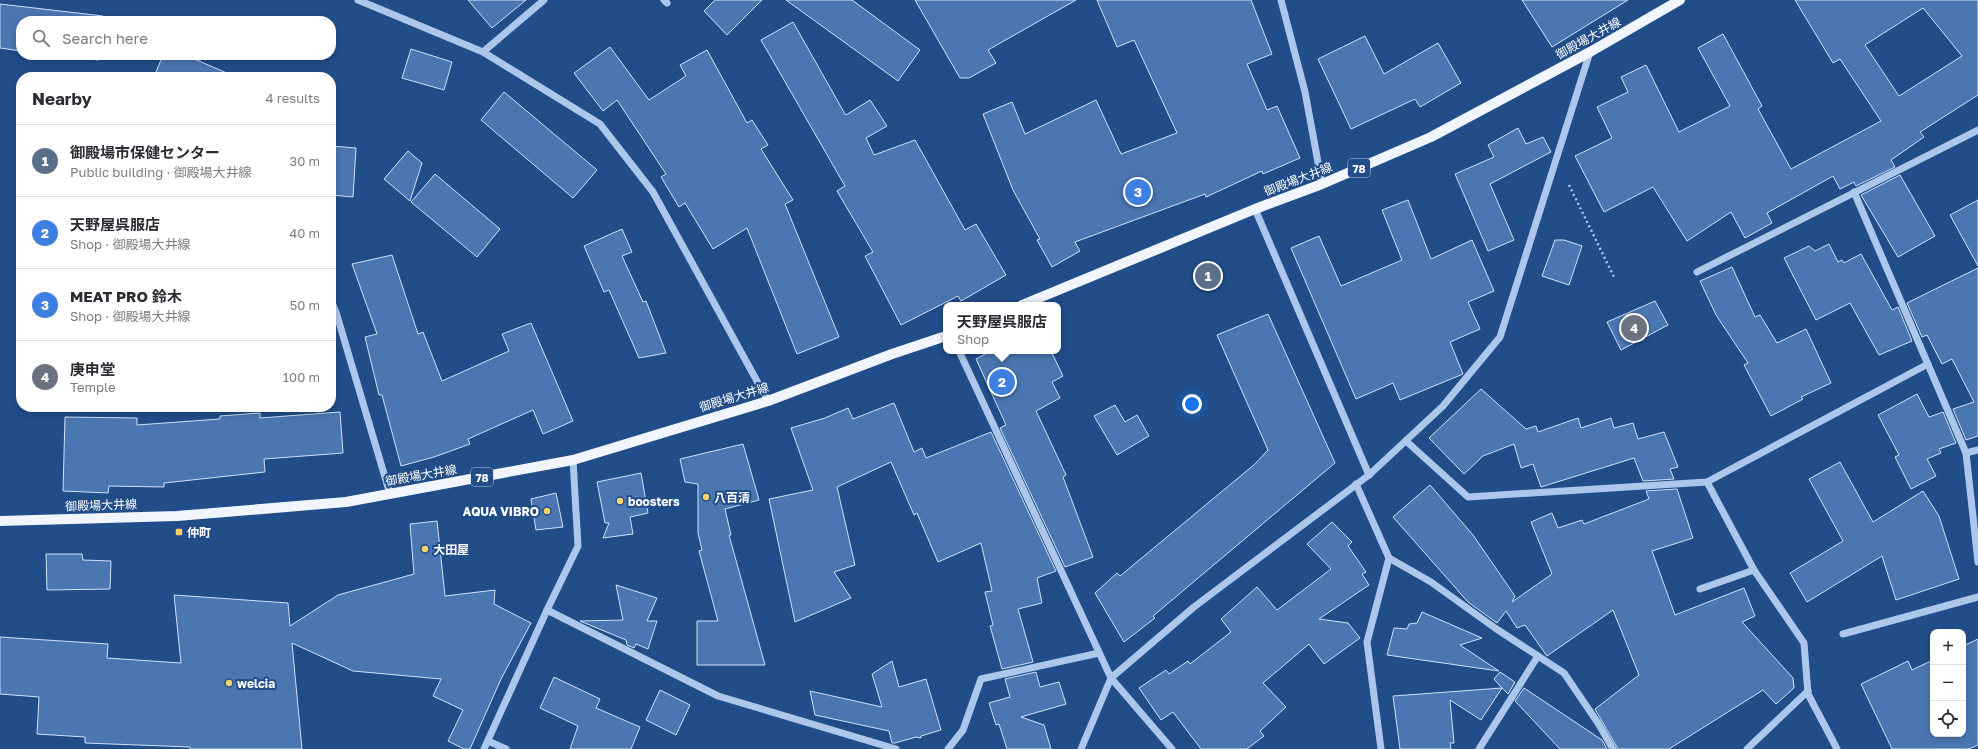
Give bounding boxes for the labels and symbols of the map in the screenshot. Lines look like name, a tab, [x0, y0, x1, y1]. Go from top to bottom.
street label: 御殿場大井線	[1553, 14, 1623, 62]
street label: 御殿場大井線	[1262, 159, 1334, 199]
road number: 78	[1348, 159, 1370, 177]
pin: 3	[1125, 177, 1151, 207]
pin: 1	[1195, 261, 1221, 291]
pin: 4	[1621, 313, 1647, 343]
pin: 2	[989, 367, 1015, 397]
street label: 御殿場大井線	[697, 379, 771, 415]
your location	[1182, 394, 1202, 414]
street label: 御殿場大井線	[384, 461, 458, 489]
road number: 78	[471, 468, 493, 486]
place label: 八百清	[714, 490, 750, 505]
marker: 八百清	[701, 492, 711, 502]
place label: boosters	[628, 494, 680, 509]
street label: 御殿場大井線	[65, 496, 137, 514]
marker: boosters	[615, 496, 625, 506]
place label: AQUA VIBRO	[463, 504, 539, 519]
marker: AQUA VIBRO	[542, 506, 552, 516]
place label: 仲町	[187, 525, 211, 540]
marker: 仲町	[174, 527, 184, 537]
place label: 大田屋	[433, 542, 469, 557]
marker: 大田屋	[420, 544, 430, 554]
place label: welcia	[237, 676, 275, 691]
marker: welcia	[224, 678, 234, 688]

